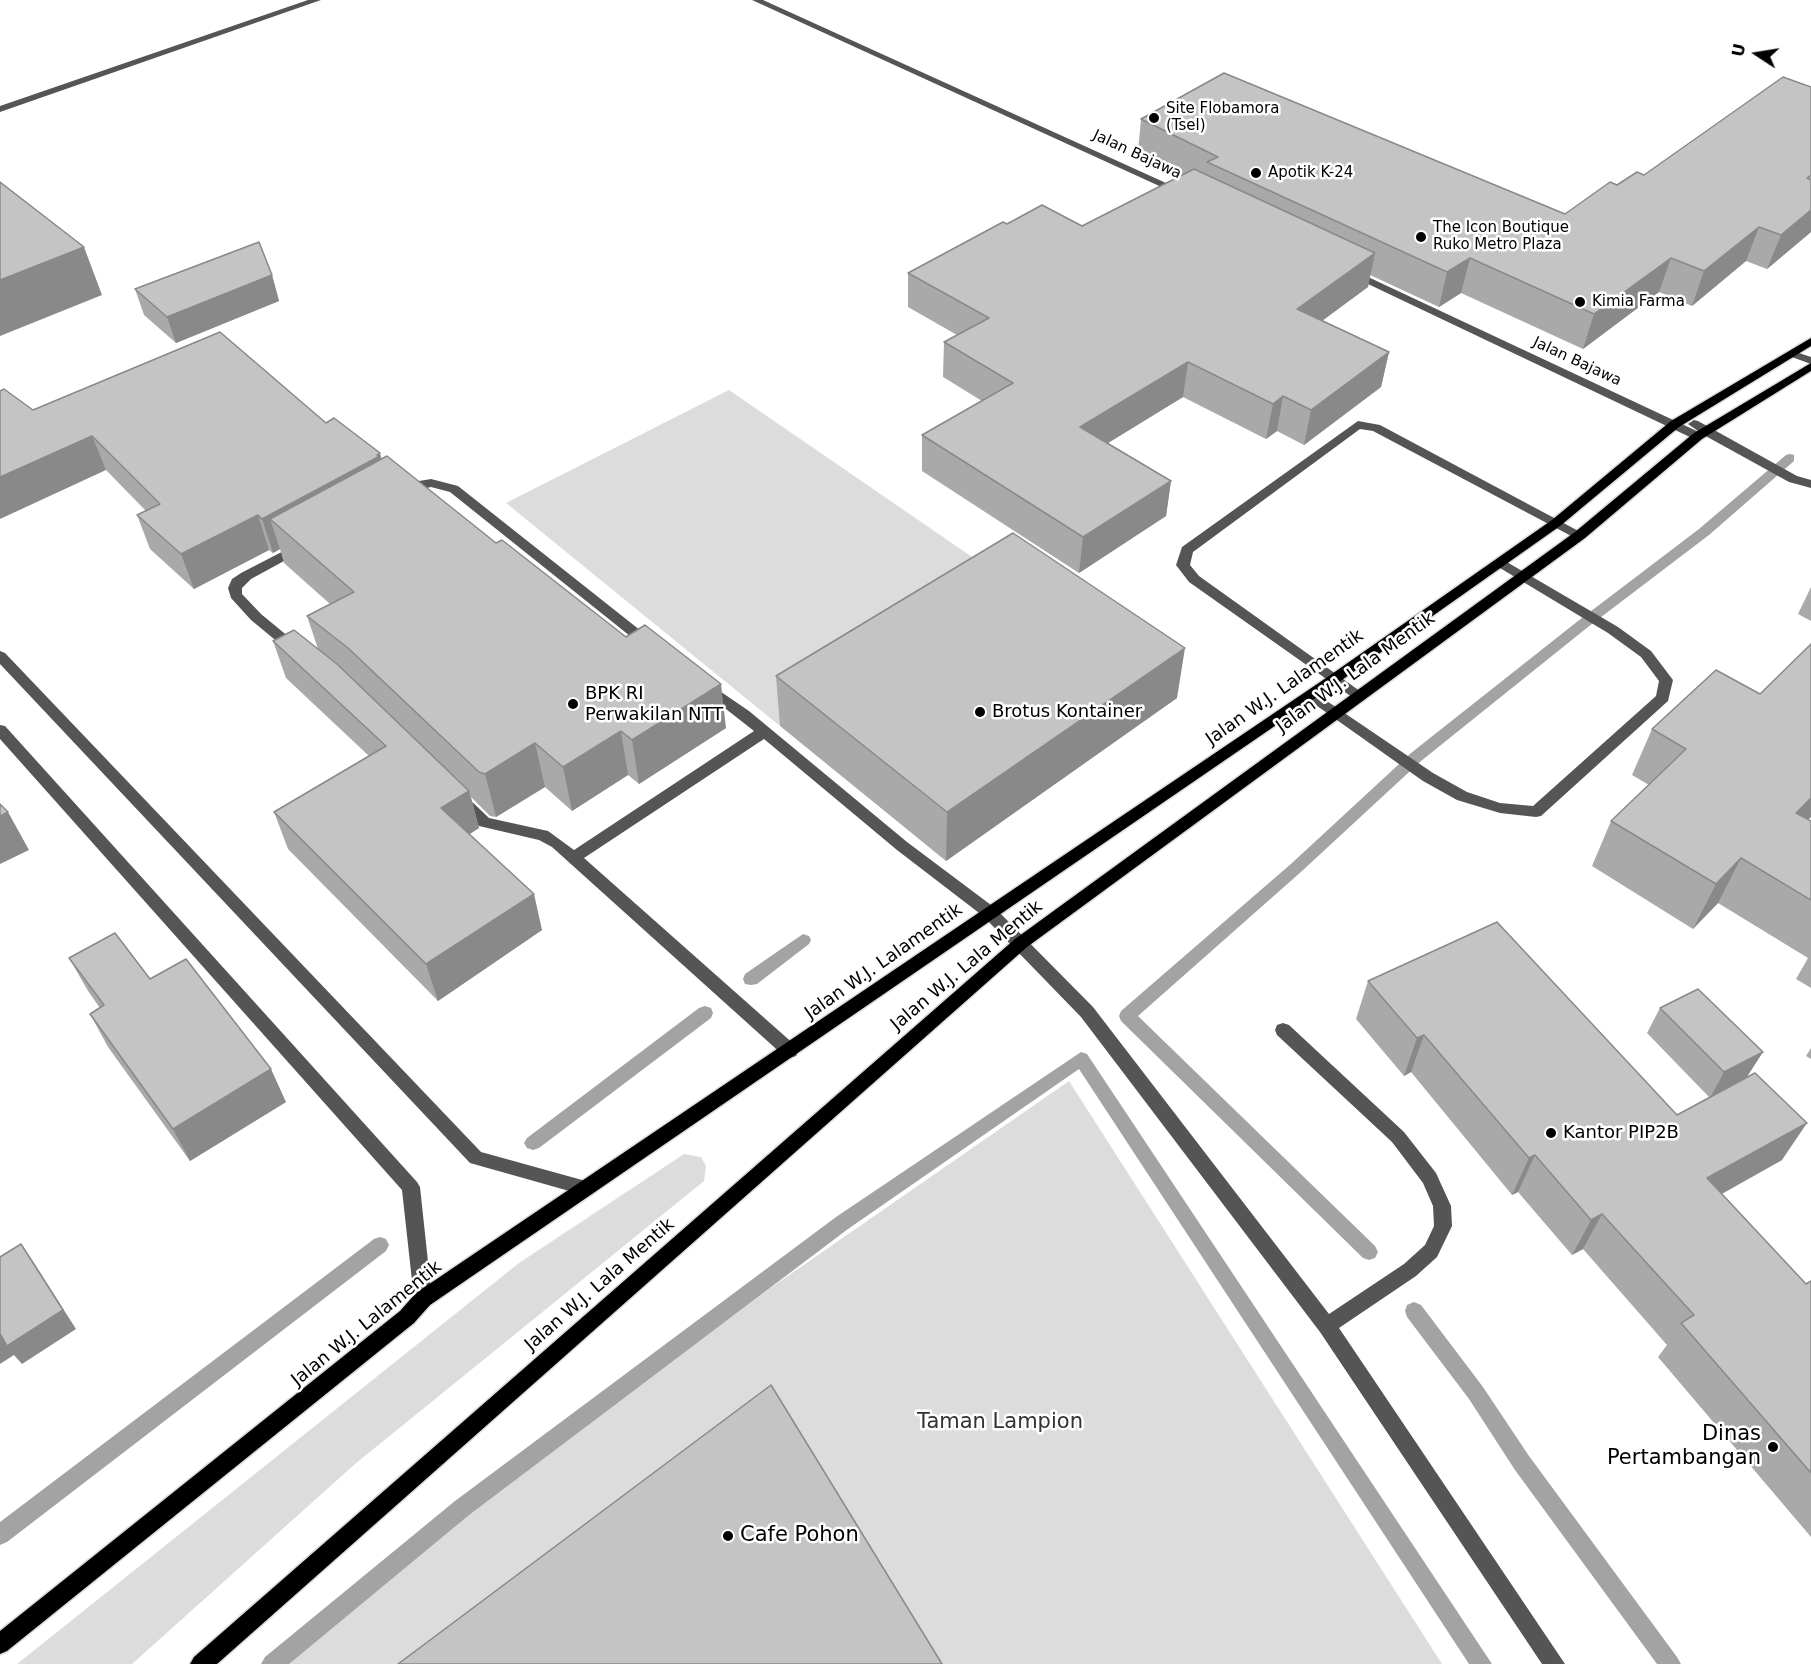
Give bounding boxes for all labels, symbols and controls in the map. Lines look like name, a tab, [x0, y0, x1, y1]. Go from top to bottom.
north arrow	[1727, 24, 1787, 84]
text: U	[1728, 42, 1750, 58]
place label: Site Flobamora (Tsel)	[1166, 100, 1279, 135]
marker: Site Flobamora (Tsel)	[1147, 111, 1161, 125]
street label: Jalan Bajawa	[1090, 127, 1184, 183]
place label: Apotik K-24	[1268, 164, 1353, 182]
marker: Apotik K-24	[1249, 166, 1263, 180]
place label: The Icon Boutique Ruko Metro Plaza	[1433, 219, 1569, 254]
marker: The Icon Boutique Ruko Metro Plaza	[1414, 230, 1428, 244]
place label: Kimia Farma	[1592, 293, 1685, 311]
marker: Kimia Farma	[1573, 295, 1587, 309]
street label: Jalan Bajawa	[1530, 334, 1624, 390]
street label: Jalan W.J. Lala Mentik	[1272, 608, 1440, 738]
street label: Jalan W.J. Lalamentik	[1202, 625, 1368, 751]
place label: BPK RI Perwakilan NTT	[585, 683, 723, 726]
marker: BPK RI Perwakilan NTT	[566, 697, 580, 711]
place label: Brotus Kontainer	[992, 701, 1142, 723]
marker: Brotus Kontainer	[973, 705, 987, 719]
street label: Jalan W.J. Lala Mentik	[887, 896, 1047, 1036]
street label: Jalan W.J. Lalamentik	[801, 899, 967, 1025]
place label: Kantor PIP2B	[1563, 1122, 1679, 1144]
marker: Kantor PIP2B	[1544, 1126, 1558, 1140]
street label: Jalan W.J. Lala Mentik	[521, 1214, 679, 1356]
street label: Jalan W.J. Lalamentik	[287, 1257, 447, 1391]
park label: Taman Lampion	[917, 1410, 1083, 1436]
place label: Dinas Pertambangan	[1607, 1422, 1761, 1472]
marker: Dinas Pertambangan	[1766, 1440, 1780, 1454]
place label: Cafe Pohon	[740, 1523, 859, 1549]
marker: Cafe Pohon	[721, 1529, 735, 1543]

